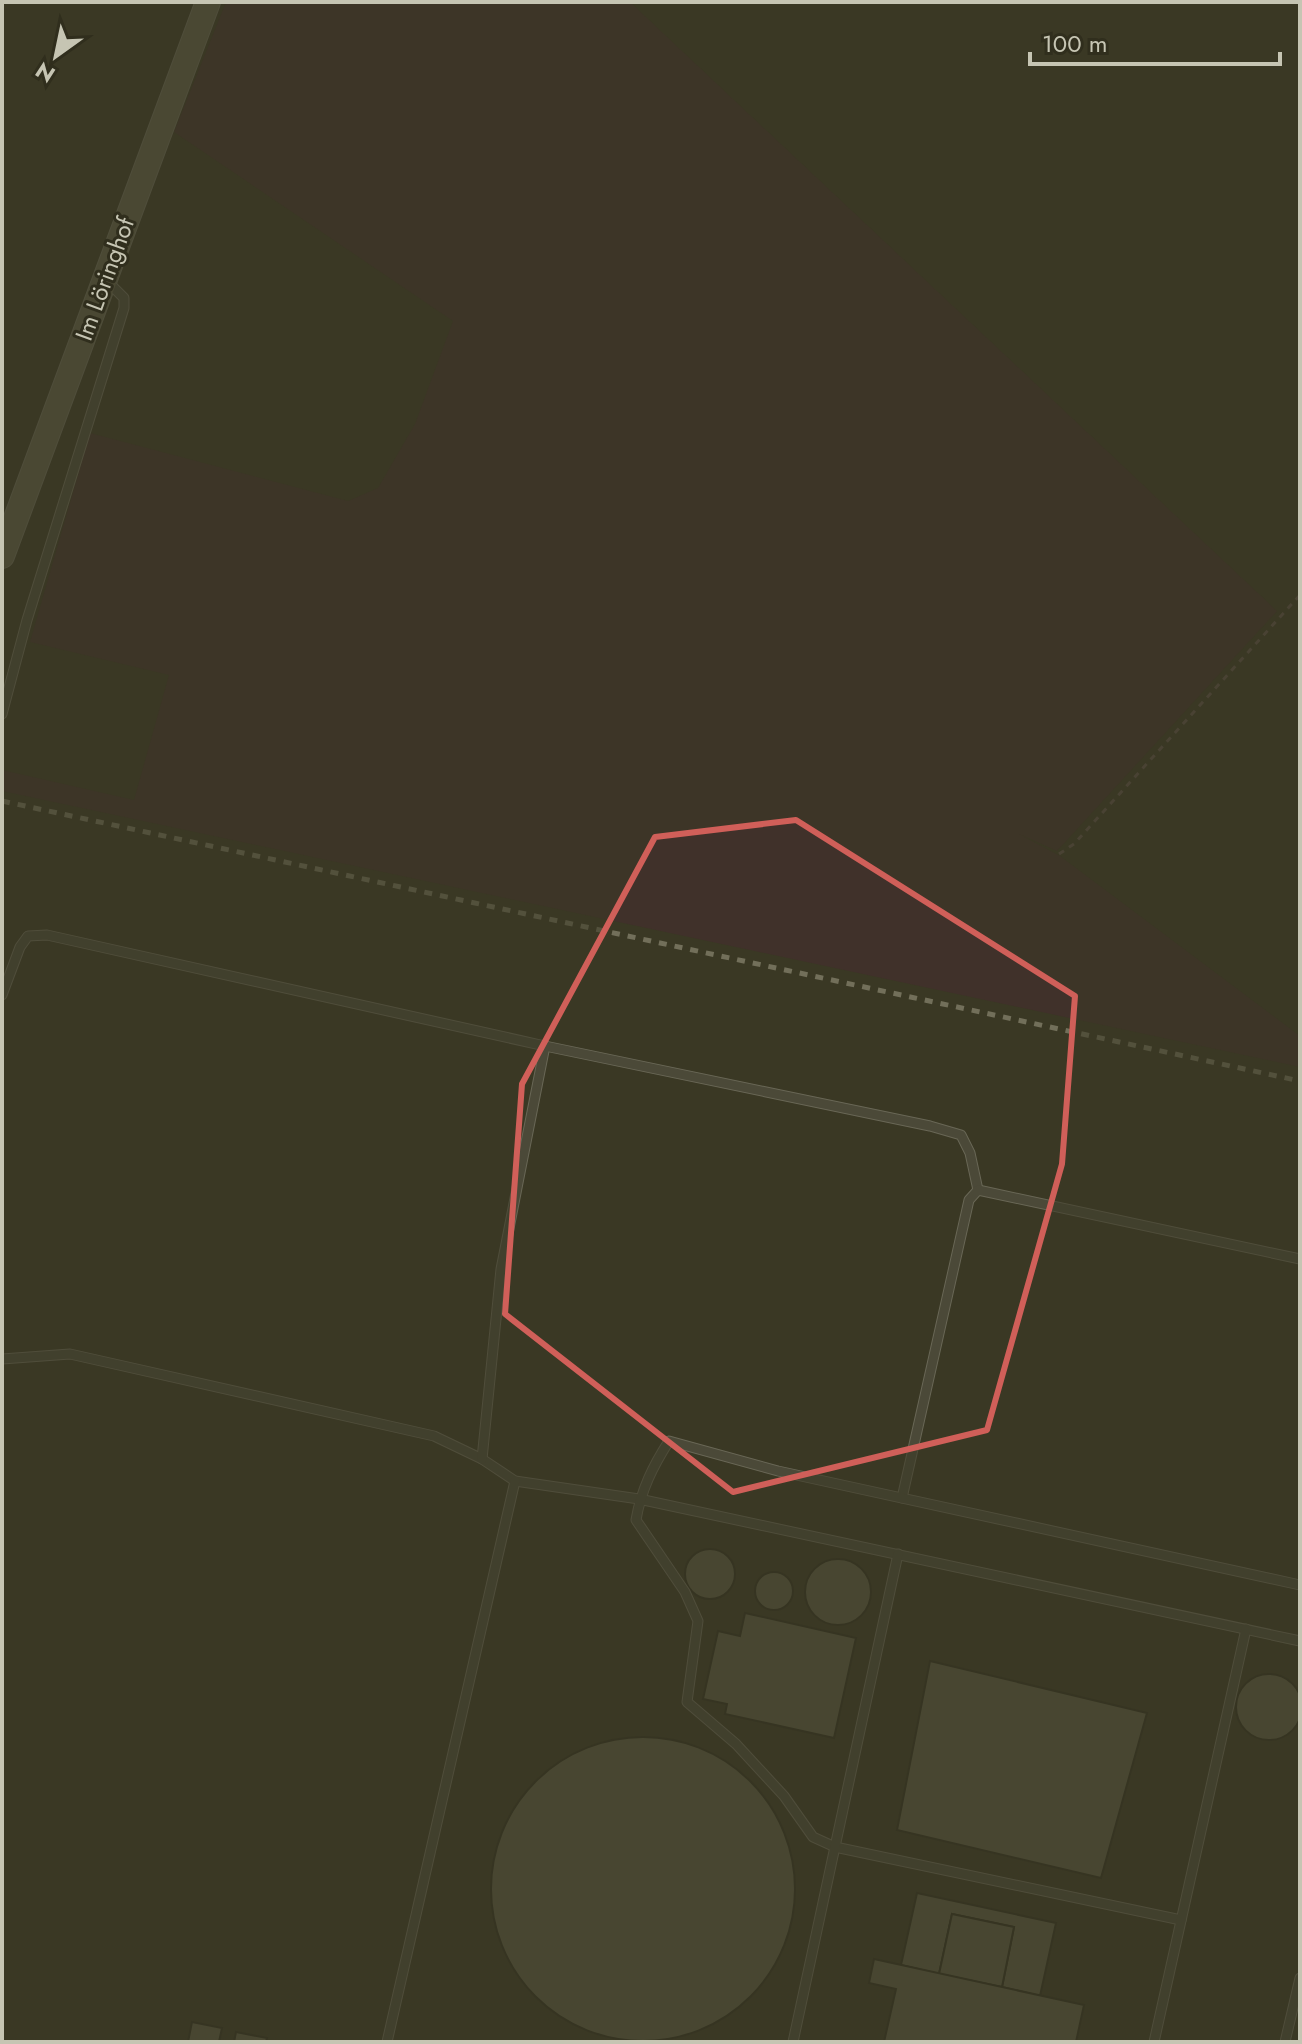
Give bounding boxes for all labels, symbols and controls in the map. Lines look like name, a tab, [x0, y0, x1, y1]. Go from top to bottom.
north arrow	[16, 16, 96, 96]
scale bar	[1030, 16, 1280, 66]
text: 100 m	[1042, 26, 1108, 61]
text: N	[29, 55, 61, 91]
street label: Im Löringhof	[66, 211, 143, 345]

